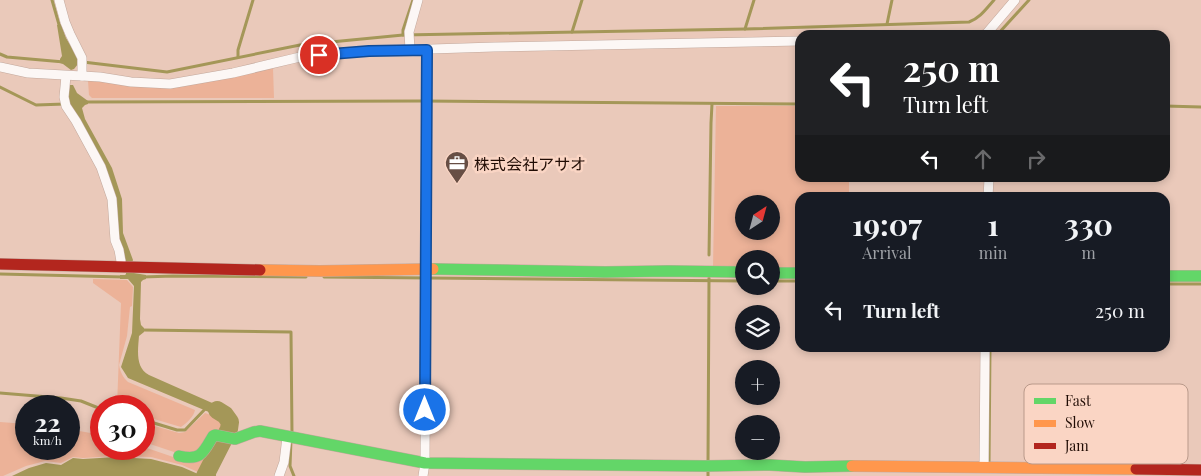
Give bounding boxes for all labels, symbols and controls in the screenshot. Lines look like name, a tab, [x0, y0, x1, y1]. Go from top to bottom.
pin	[298, 34, 340, 76]
icon: arrive	[305, 41, 333, 69]
text: 250 m	[903, 44, 1000, 91]
icon: left	[820, 50, 885, 115]
text: Turn left	[903, 89, 988, 119]
icon: left	[916, 145, 944, 173]
icon: ahead	[969, 145, 997, 173]
icon: right	[1022, 145, 1050, 173]
office icon: 株式会社アサオ	[444, 150, 470, 184]
place label: 株式会社アサオ	[474, 153, 586, 174]
north arrow	[735, 195, 780, 240]
map controls	[735, 195, 780, 460]
text: 19:07	[852, 204, 922, 244]
text: 1	[987, 204, 999, 244]
text: 330	[1064, 204, 1113, 244]
text: Arrival	[862, 242, 912, 263]
text: min	[979, 242, 1007, 263]
text: m	[1082, 242, 1096, 263]
button: search	[735, 250, 780, 295]
icon: left	[820, 296, 848, 324]
text: Turn left	[863, 297, 940, 323]
text: 250 m	[1095, 297, 1145, 323]
button: layers	[735, 305, 780, 350]
button: +	[735, 360, 780, 405]
position arrow	[398, 383, 450, 435]
legend	[1024, 384, 1188, 464]
text: Fast	[1065, 391, 1092, 410]
speed limit sign: 30	[90, 395, 155, 460]
text: 22	[34, 405, 61, 438]
text: Slow	[1065, 413, 1095, 432]
button: −	[735, 415, 780, 460]
text: km/h	[33, 432, 62, 448]
text: Jam	[1064, 436, 1089, 455]

